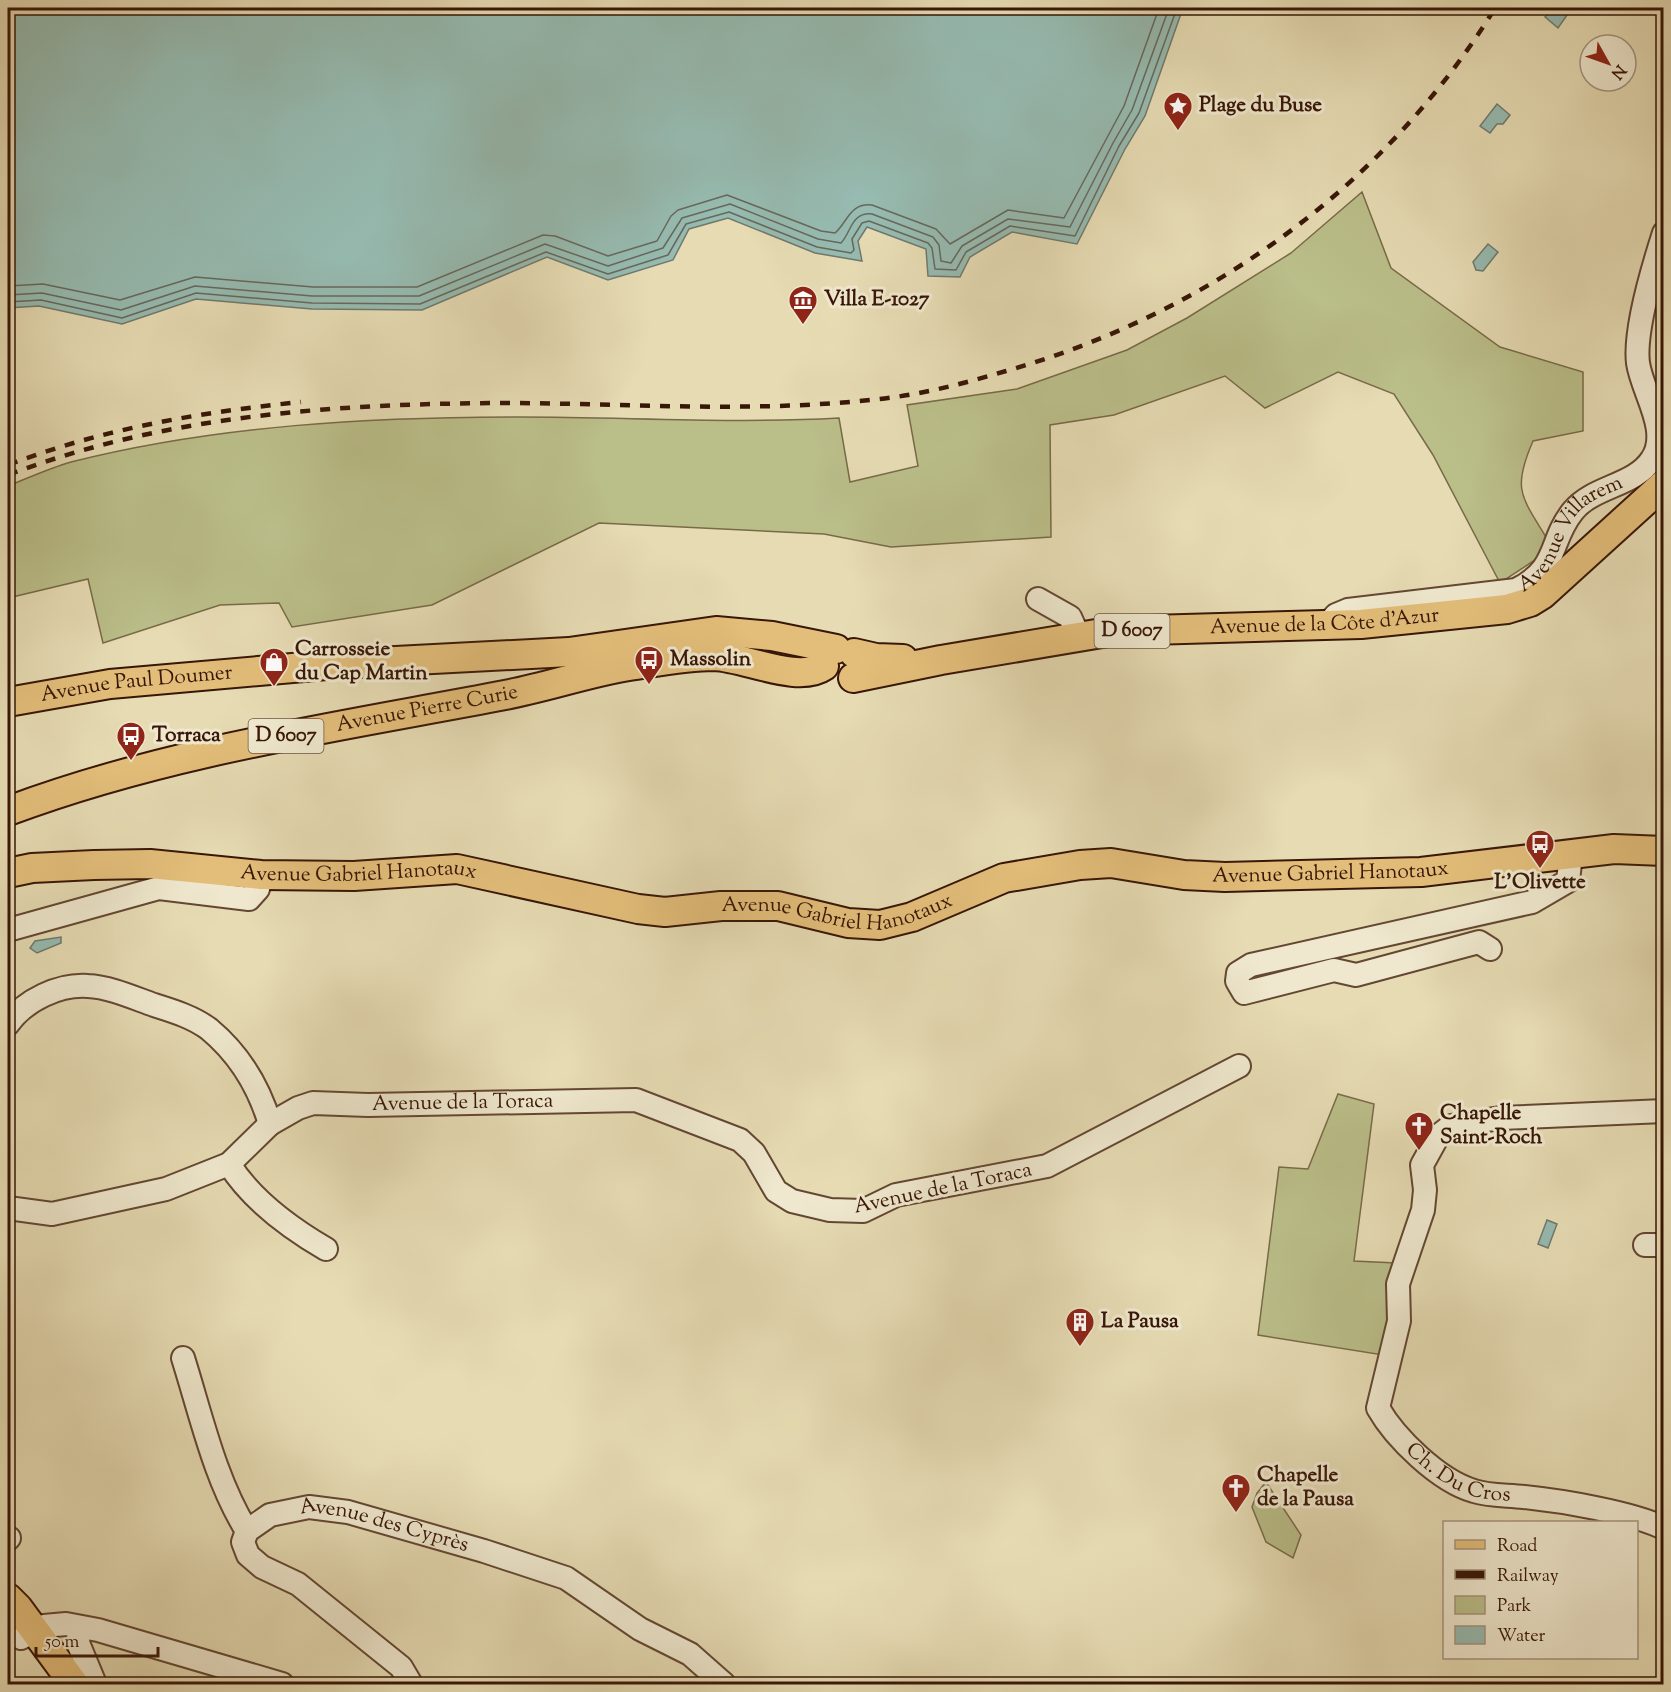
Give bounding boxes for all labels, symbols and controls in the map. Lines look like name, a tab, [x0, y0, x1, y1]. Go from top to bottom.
north arrow	[1578, 33, 1638, 93]
text: N	[1605, 59, 1630, 83]
place icon: Plage du Buse	[1162, 90, 1194, 132]
place label: Plage du Buse	[1199, 91, 1322, 121]
museum icon: Villa E-1027	[787, 284, 819, 326]
place label: Villa E-1027	[824, 285, 930, 315]
street label: Avenue Villarem	[1512, 468, 1628, 601]
street label: Avenue de la Côte d'Azur	[1209, 601, 1441, 643]
road number: D 6007	[1094, 614, 1170, 648]
place label: Carrosseie du Cap Martin	[295, 635, 428, 689]
bus stop icon: Massolin	[633, 644, 665, 686]
place label: Massolin	[670, 645, 752, 675]
shop icon: Carrosseie du Cap Martin	[258, 646, 290, 688]
street label: Avenue Paul Doumer	[38, 658, 234, 711]
street label: Avenue Pierre Curie	[334, 678, 521, 741]
road number: D 6007	[248, 719, 324, 753]
bus stop icon: Torraca	[115, 720, 147, 762]
place label: Torraca	[152, 721, 221, 751]
bus stop icon: L'Olivette	[1524, 828, 1556, 870]
street label: Avenue Gabriel Hanotaux	[239, 854, 480, 891]
street label: Avenue Gabriel Hanotaux	[1211, 854, 1450, 892]
place label: L'Olivette	[1494, 868, 1586, 898]
street label: Avenue Gabriel Hanotaux	[721, 886, 957, 940]
street label: Avenue de la Toraca	[372, 1087, 554, 1120]
place label: Chapelle Saint-Roch	[1440, 1099, 1543, 1153]
church icon: Chapelle Saint-Roch	[1403, 1110, 1435, 1152]
street label: Avenue de la Toraca	[851, 1155, 1035, 1223]
building icon: La Pausa	[1064, 1306, 1096, 1348]
place label: La Pausa	[1101, 1307, 1179, 1337]
street label: Ch. Du Cros	[1398, 1436, 1511, 1511]
place label: Chapelle de la Pausa	[1257, 1461, 1354, 1515]
church icon: Chapelle de la Pausa	[1220, 1472, 1252, 1514]
street label: Avenue des Cyprès	[297, 1491, 472, 1561]
legend	[1443, 1521, 1638, 1659]
text: Road	[1497, 1534, 1537, 1560]
text: Railway	[1497, 1564, 1559, 1590]
text: Park	[1497, 1594, 1532, 1620]
scale bar	[36, 1620, 158, 1658]
text: Water	[1497, 1624, 1546, 1650]
text: 50 m	[44, 1630, 80, 1656]

